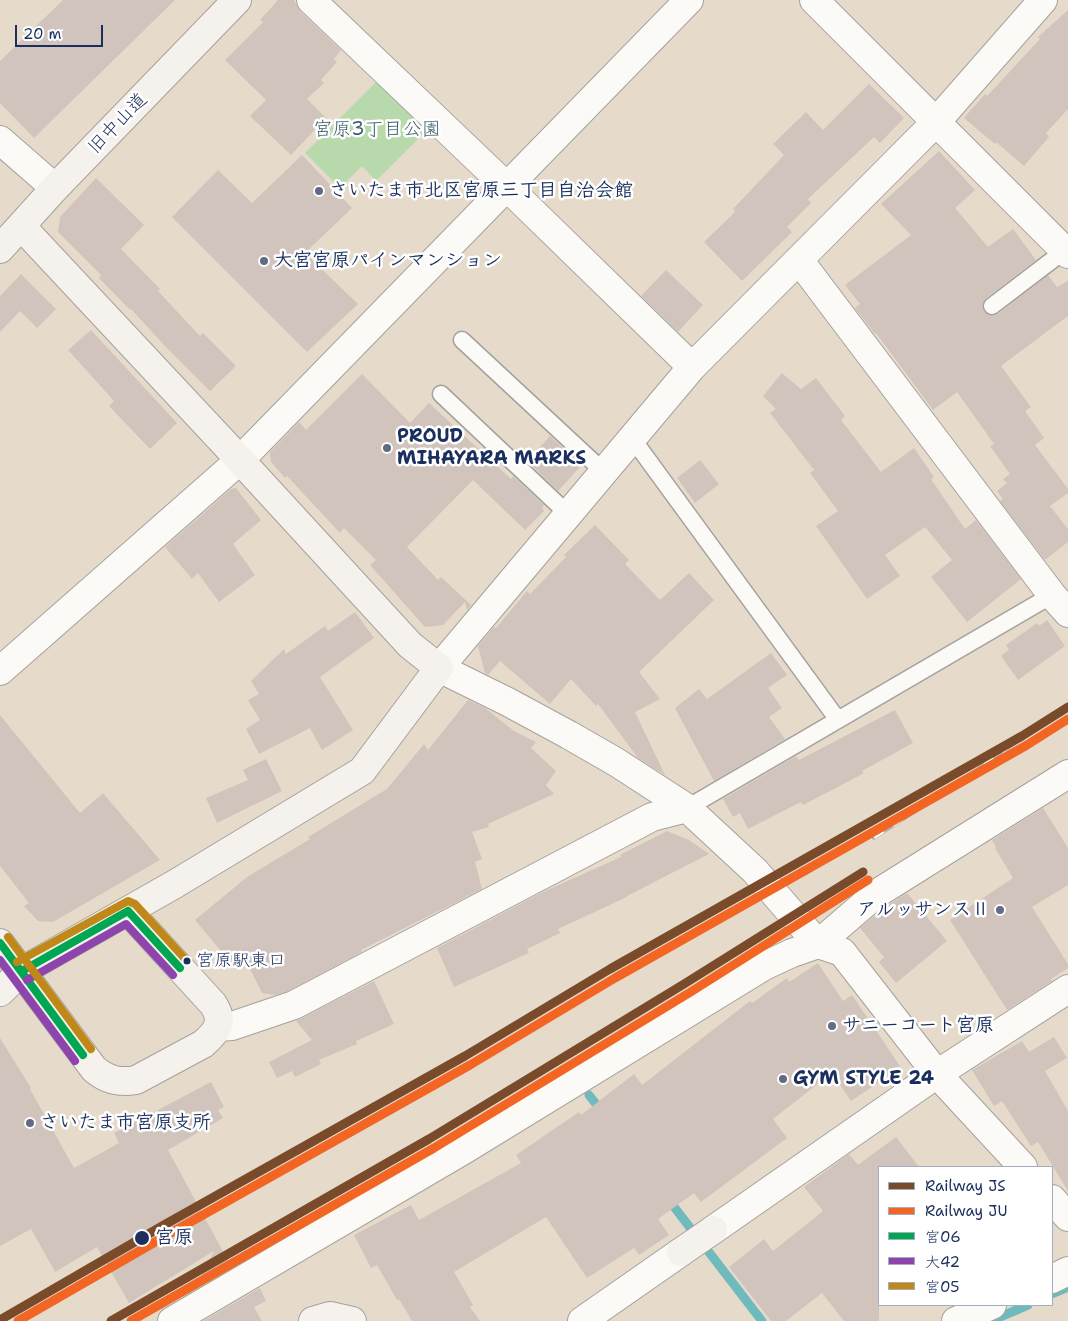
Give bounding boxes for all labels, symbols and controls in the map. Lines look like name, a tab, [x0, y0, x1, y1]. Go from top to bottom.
scale bar	[18, 15, 105, 47]
text: 20 m	[23, 24, 62, 44]
street label: 旧中山道	[83, 89, 153, 159]
park label: 宮原3丁目公園	[313, 119, 441, 141]
place label: さいたま市北区宮原三丁目自治会館	[329, 180, 633, 202]
marker: さいたま市北区宮原三丁目自治会館	[313, 185, 325, 197]
place label: 大宮宮原パインマンション	[274, 250, 502, 272]
marker: 大宮宮原パインマンション	[258, 255, 270, 267]
place label: PROUD MIHAYARA MARKS	[397, 426, 586, 470]
marker: PROUD MIHAYARA MARKS	[381, 442, 393, 454]
place label: アルッサンスⅡ	[857, 899, 990, 921]
marker: アルッサンスⅡ	[994, 904, 1006, 916]
place label: 宮原駅東口	[196, 950, 286, 972]
marker: 宮原駅東口	[182, 956, 192, 966]
place label: サニーコート宮原	[842, 1015, 994, 1037]
marker: サニーコート宮原	[826, 1020, 838, 1032]
place label: GYM STYLE 24	[793, 1068, 934, 1090]
marker: GYM STYLE 24	[777, 1073, 789, 1085]
place label: さいたま市宮原支所	[40, 1112, 211, 1134]
marker: さいたま市宮原支所	[24, 1117, 36, 1129]
legend	[878, 1166, 1053, 1306]
text: Railway JS	[925, 1176, 1006, 1196]
text: Railway JU	[925, 1201, 1007, 1221]
place label: 宮原	[155, 1227, 193, 1249]
text: 宮06	[925, 1227, 961, 1247]
marker: 宮原	[133, 1229, 151, 1247]
text: 大42	[925, 1252, 960, 1272]
text: 宮05	[925, 1277, 960, 1297]

